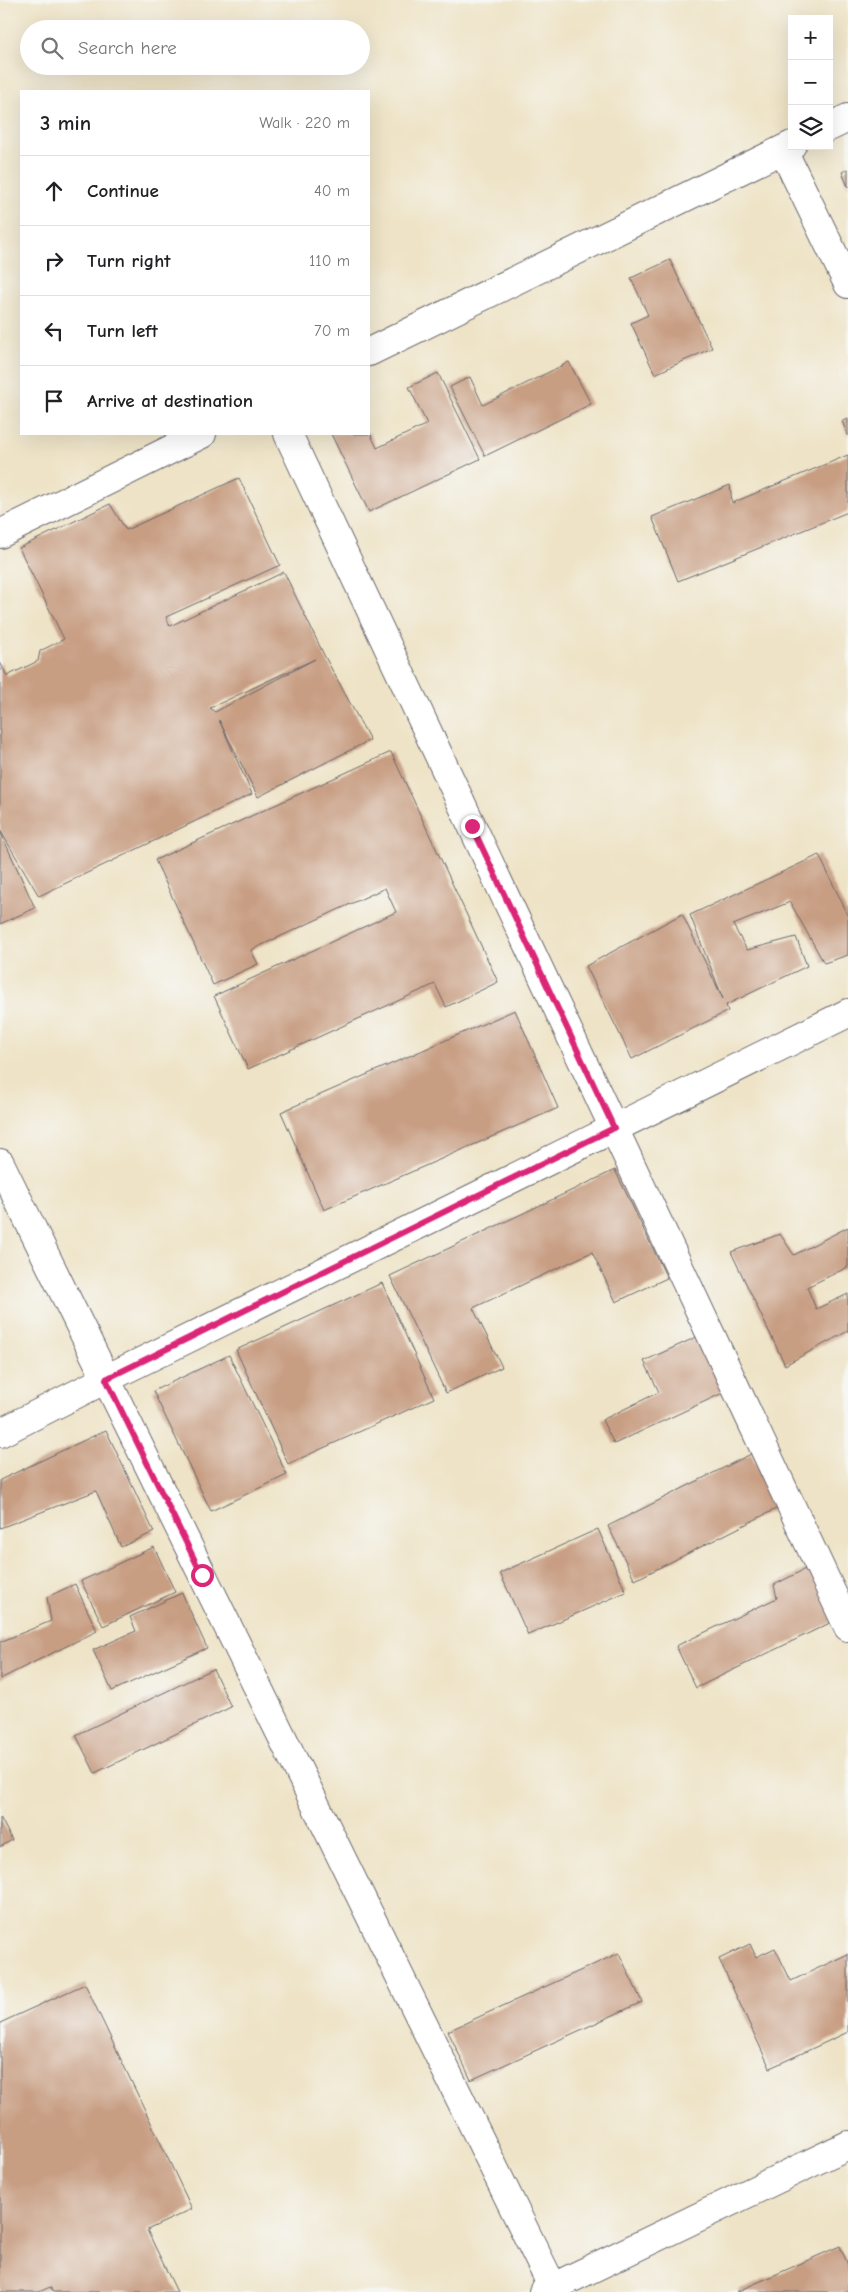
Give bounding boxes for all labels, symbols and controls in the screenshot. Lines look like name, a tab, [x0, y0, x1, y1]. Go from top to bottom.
map controls	[788, 15, 833, 150]
button: +	[788, 15, 833, 60]
search box	[20, 20, 370, 75]
icon: search	[38, 34, 66, 62]
text: Search here	[78, 37, 177, 59]
button: −	[788, 60, 833, 105]
button: layers	[788, 105, 833, 150]
text: 3 min	[40, 111, 91, 135]
text: Walk · 220 m	[259, 114, 350, 132]
icon: ahead	[40, 177, 68, 205]
text: Continue	[87, 180, 159, 202]
text: 40 m	[314, 182, 350, 200]
icon: right	[40, 247, 68, 275]
text: Turn right	[87, 250, 171, 272]
text: 110 m	[309, 252, 350, 270]
icon: left	[40, 317, 68, 345]
text: Turn left	[87, 320, 158, 342]
text: 70 m	[314, 322, 350, 340]
icon: arrive	[40, 387, 68, 415]
text: Arrive at destination	[87, 390, 253, 412]
route end	[461, 815, 484, 838]
route start	[191, 1564, 214, 1587]

